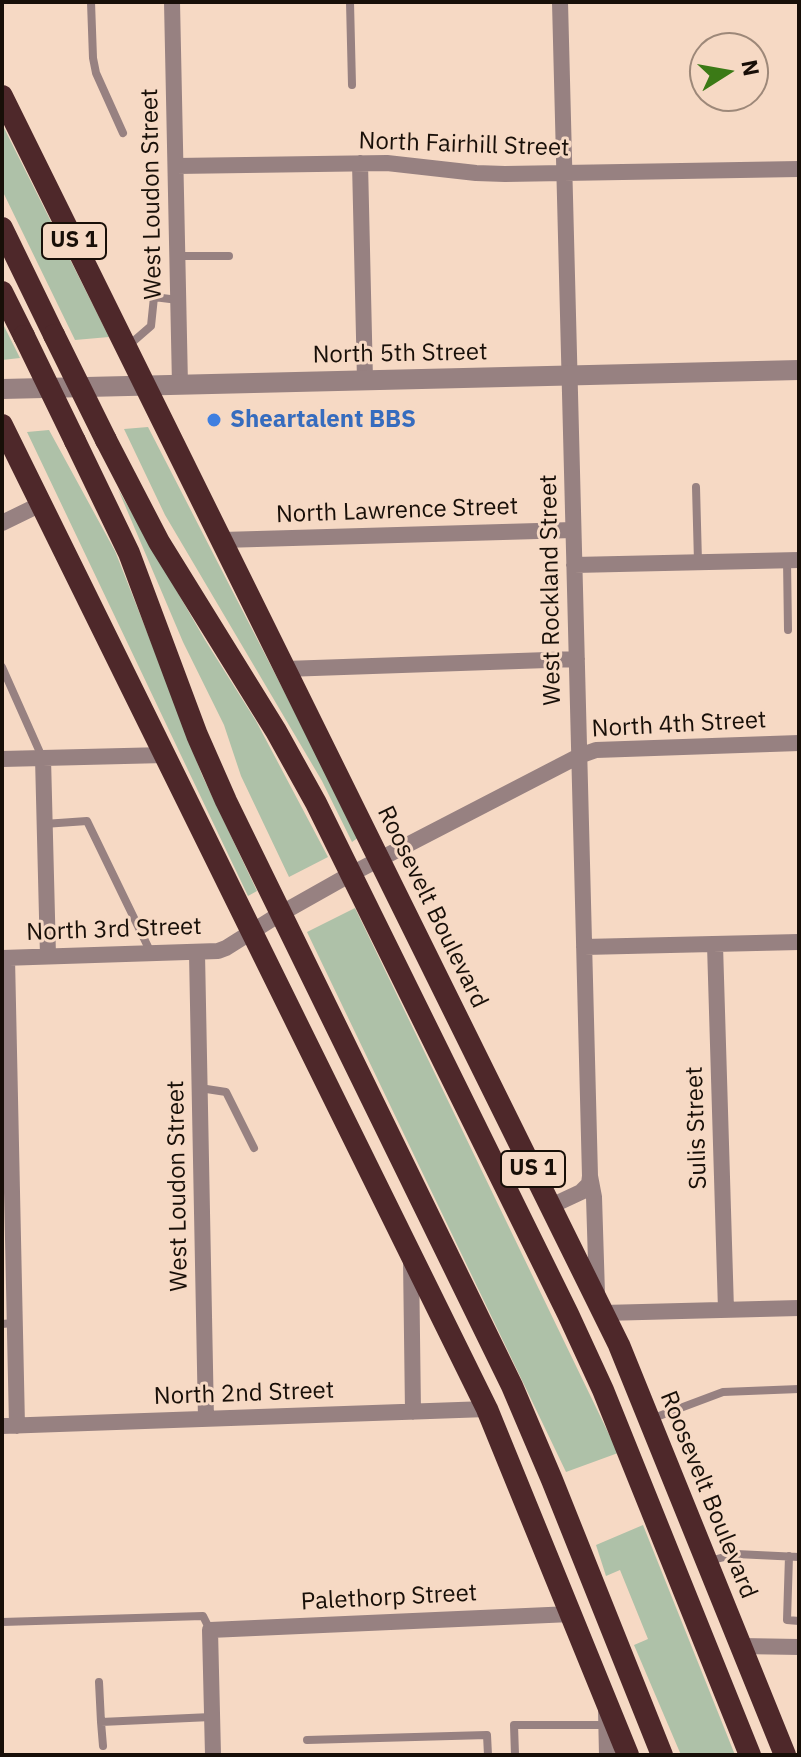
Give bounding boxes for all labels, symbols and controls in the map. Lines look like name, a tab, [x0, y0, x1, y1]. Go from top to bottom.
north arrow	[689, 32, 769, 112]
text: N	[735, 57, 767, 78]
street label: West Loudon Street	[136, 88, 168, 300]
street label: North Fairhill Street	[358, 127, 570, 163]
road number: US 1	[42, 223, 106, 259]
street label: North 5th Street	[312, 338, 488, 370]
place label: Sheartalent BBS	[230, 406, 416, 434]
marker: Sheartalent BBS	[205, 411, 223, 429]
street label: West Rockland Street	[535, 474, 567, 706]
street label: North Lawrence Street	[275, 492, 519, 530]
street label: North 4th Street	[591, 706, 767, 744]
street label: Roosevelt Boulevard	[371, 801, 493, 1013]
street label: North 3rd Street	[26, 913, 202, 947]
street label: Sulis Street	[680, 1066, 714, 1190]
street label: West Loudon Street	[162, 1080, 194, 1292]
road number: US 1	[501, 1151, 565, 1187]
street label: North 2nd Street	[153, 1376, 335, 1412]
street label: Roosevelt Boulevard	[653, 1387, 763, 1603]
street label: Palethorp Street	[300, 1579, 478, 1617]

